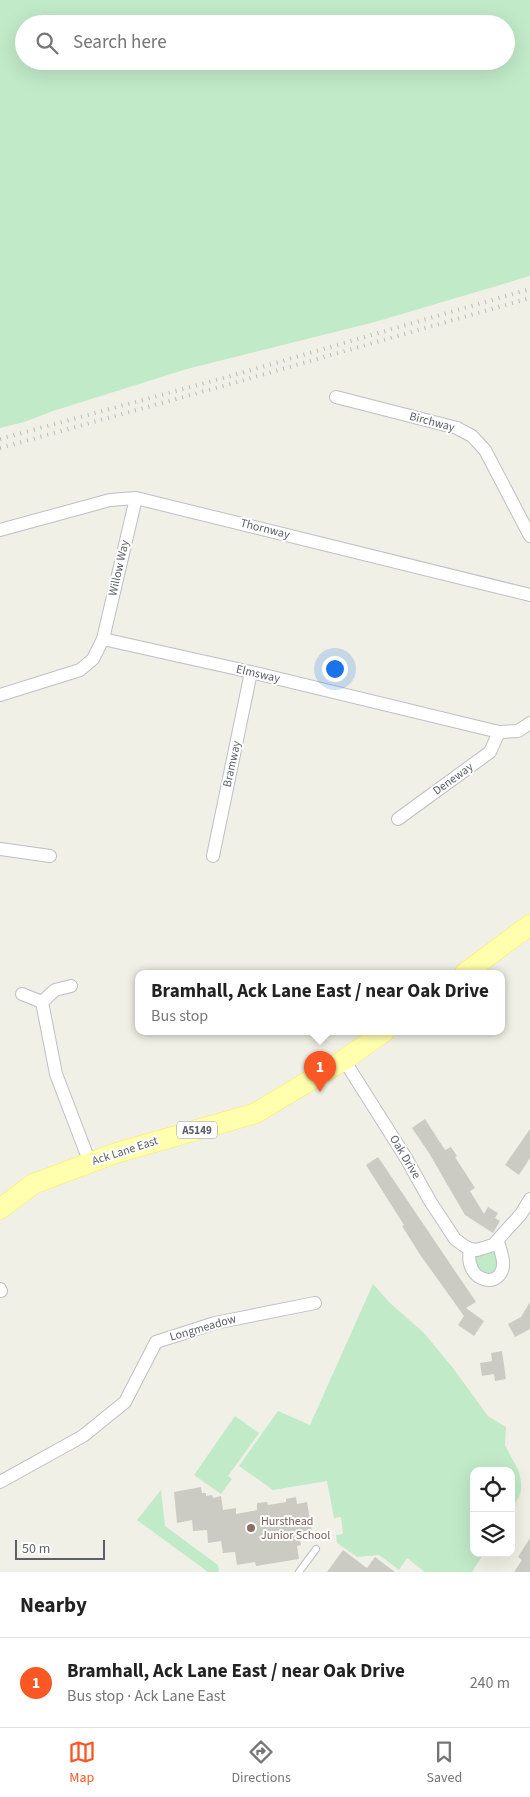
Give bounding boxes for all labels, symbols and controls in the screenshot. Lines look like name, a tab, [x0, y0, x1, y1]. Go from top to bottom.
search box	[15, 15, 515, 70]
icon: search	[33, 29, 61, 57]
text: Search here	[73, 29, 167, 56]
street label: Birchway	[407, 408, 457, 436]
street label: Thornway	[239, 515, 292, 543]
street label: Willow Way	[104, 538, 134, 598]
your location	[322, 656, 348, 682]
street label: Elmsway	[234, 661, 282, 687]
street label: Bramway	[219, 739, 245, 789]
street label: Deneway	[429, 758, 477, 799]
popup	[135, 970, 505, 1035]
text: Bramhall, Ack Lane East / near Oak Drive	[151, 978, 489, 1005]
text: Bus stop	[151, 1005, 208, 1027]
pin: 1	[304, 1051, 336, 1092]
road number: A5149	[177, 1122, 217, 1138]
street label: Ack Lane East	[90, 1132, 160, 1170]
street label: Oak Drive	[385, 1132, 425, 1182]
street label: Longmeadow	[168, 1310, 239, 1346]
map controls	[470, 1467, 515, 1557]
button: locate	[470, 1467, 515, 1512]
button: layers	[470, 1512, 515, 1557]
place label: Hursthead Junior School	[261, 1513, 330, 1544]
marker: Hursthead Junior School	[245, 1522, 257, 1534]
scale bar	[15, 1537, 105, 1560]
text: 50 m	[22, 1539, 50, 1559]
text: Nearby	[20, 1590, 87, 1620]
text: Bramhall, Ack Lane East / near Oak Drive	[67, 1658, 405, 1685]
text: 1	[32, 1672, 40, 1694]
text: 240 m	[470, 1672, 510, 1694]
text: Bus stop · Ack Lane East	[67, 1685, 226, 1707]
tab: Map	[68, 1738, 96, 1788]
tab: Directions	[232, 1738, 291, 1788]
tab: Saved	[426, 1738, 462, 1788]

